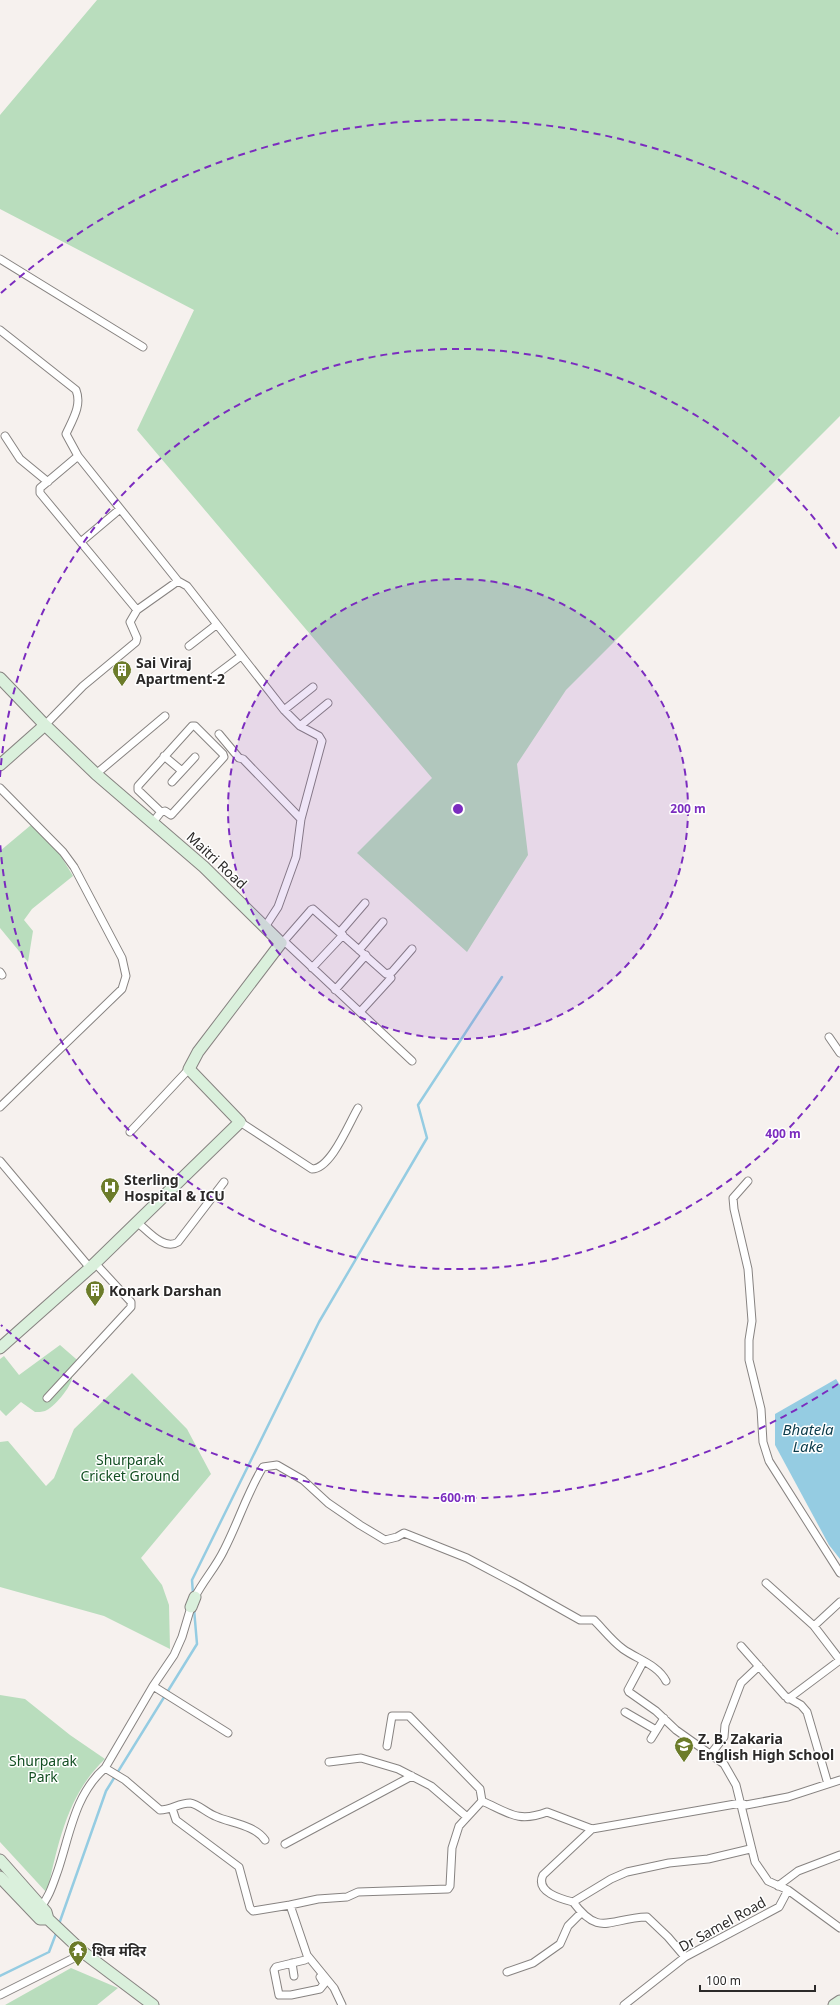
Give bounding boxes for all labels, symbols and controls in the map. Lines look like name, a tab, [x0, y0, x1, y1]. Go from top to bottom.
place label: Sai Viraj Apartment-2	[136, 653, 225, 688]
building icon: Sai Viraj Apartment-2	[111, 659, 133, 687]
text: 200 m	[670, 800, 706, 817]
centre of rings	[451, 802, 465, 816]
street label: Maitri Road	[183, 827, 251, 893]
text: 400 m	[765, 1125, 801, 1142]
place label: Sterling Hospital & ICU	[124, 1170, 225, 1205]
hospital icon: Sterling Hospital & ICU	[99, 1176, 121, 1204]
building icon: Konark Darshan	[84, 1279, 106, 1307]
place label: Konark Darshan	[109, 1281, 222, 1300]
water label: Bhatela Lake	[782, 1419, 834, 1456]
park label: Shurparak Cricket Ground	[80, 1450, 180, 1485]
text: 600 m	[440, 1489, 476, 1506]
place label: Z. B. Zakaria English High School	[698, 1729, 834, 1764]
school or university icon: Z. B. Zakaria English High School	[673, 1735, 695, 1763]
park label: Shurparak Park	[9, 1751, 78, 1786]
street label: Dr Samel Road	[675, 1892, 769, 1956]
temple icon: शिव मंदिर	[67, 1939, 89, 1967]
place label: शिव मंदिर	[92, 1941, 147, 1960]
scale bar	[700, 1967, 815, 1993]
text: 100 m	[706, 1972, 741, 1989]

